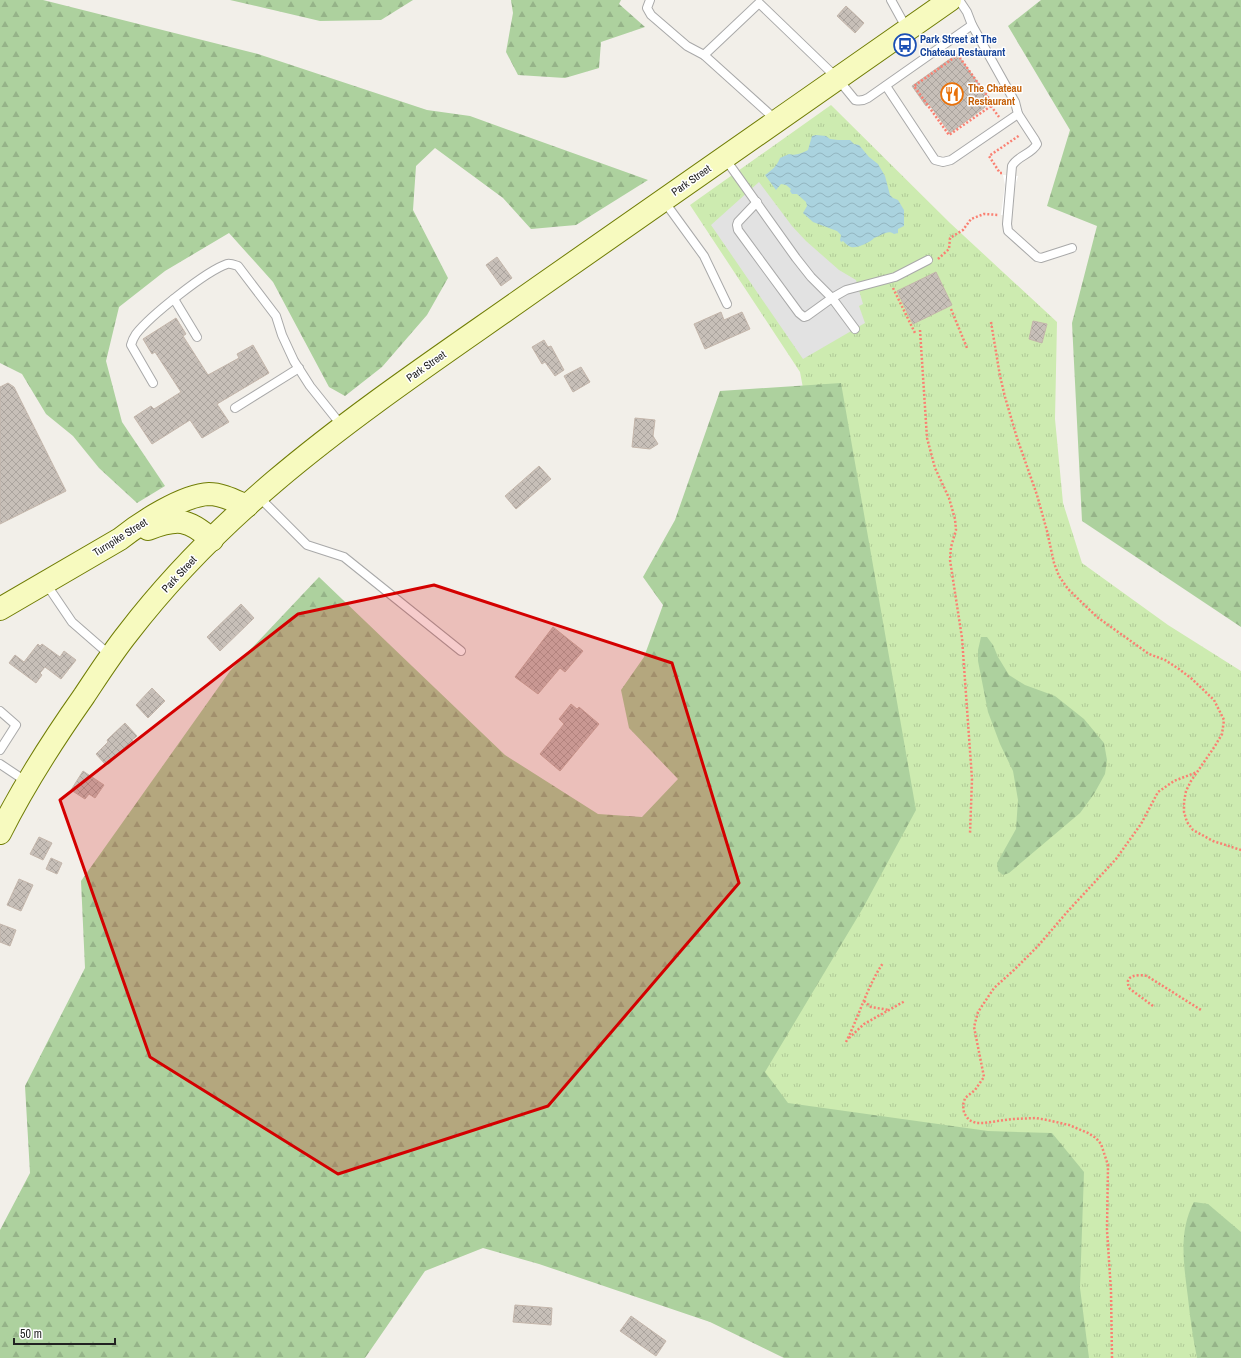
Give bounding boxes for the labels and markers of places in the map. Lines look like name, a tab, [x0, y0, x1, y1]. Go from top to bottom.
bus stop icon: Park Street at The Chateau Restaurant	[892, 32, 918, 58]
place label: Park Street at The Chateau Restaurant	[920, 32, 1005, 59]
restaurant icon: The Chateau Restaurant	[939, 81, 965, 107]
place label: The Chateau Restaurant	[968, 81, 1022, 108]

